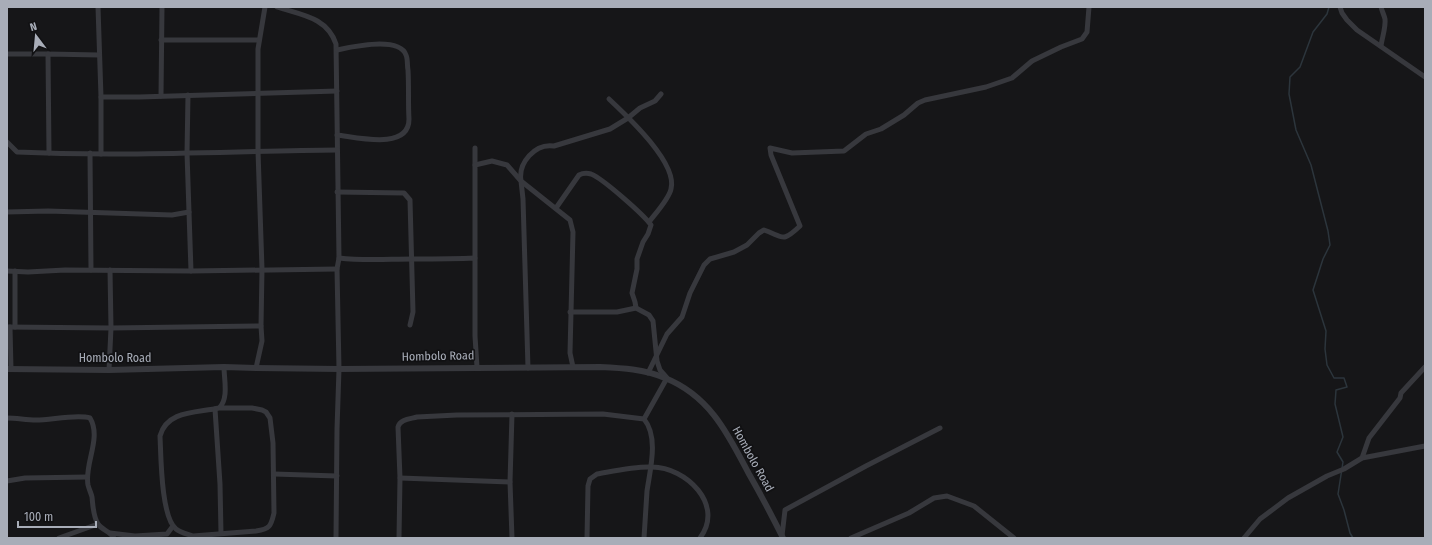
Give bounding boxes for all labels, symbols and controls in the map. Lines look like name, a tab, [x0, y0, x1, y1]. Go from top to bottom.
north arrow	[16, 16, 56, 56]
text: N	[28, 20, 38, 34]
street label: Hombolo Road	[402, 348, 474, 364]
street label: Hombolo Road	[79, 351, 151, 365]
street label: Hombolo Road	[729, 424, 777, 494]
scale bar	[18, 503, 96, 529]
text: 100 m	[24, 510, 53, 524]

